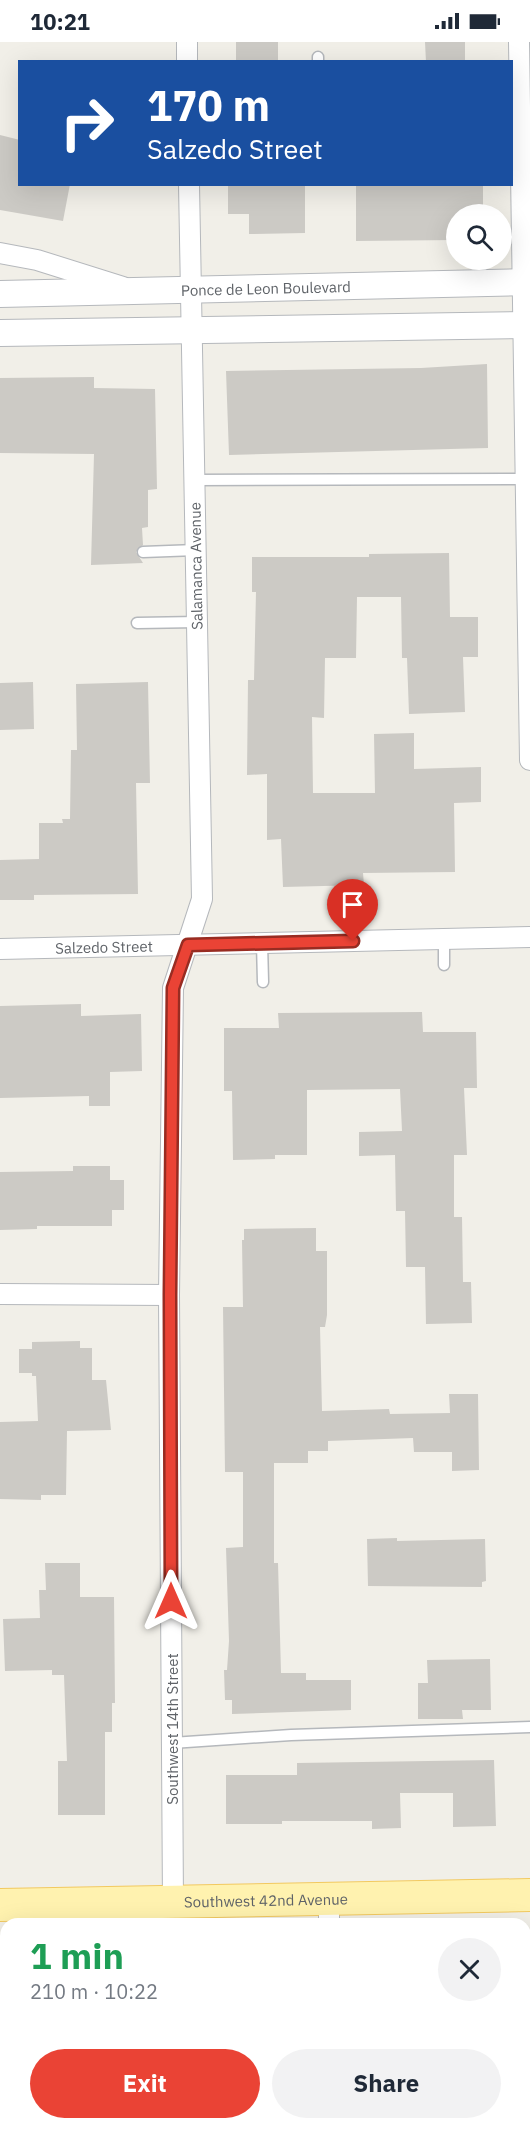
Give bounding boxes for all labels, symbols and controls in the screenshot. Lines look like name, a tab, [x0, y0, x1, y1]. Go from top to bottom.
text: 10:21	[30, 7, 90, 36]
text: 170 m	[147, 78, 270, 133]
icon: right	[48, 84, 126, 162]
text: Salzedo Street	[147, 131, 323, 166]
map controls	[446, 204, 512, 270]
button: search	[446, 204, 512, 270]
street label: Ponce de Leon Boulevard	[181, 277, 351, 299]
street label: Salamanca Avenue	[185, 502, 207, 630]
pin	[327, 879, 378, 941]
icon: arrive	[336, 888, 369, 921]
street label: Salzedo Street	[55, 936, 153, 957]
position arrow	[139, 1569, 203, 1633]
street label: Southwest 14th Street	[163, 1653, 182, 1805]
street label: Southwest 42nd Avenue	[184, 1889, 348, 1911]
text: 1 min	[30, 1932, 124, 1979]
button: close	[438, 1938, 501, 2001]
text: 210 m · 10:22	[30, 1978, 158, 2005]
button: Exit	[30, 2049, 260, 2118]
button: Share	[272, 2049, 501, 2118]

